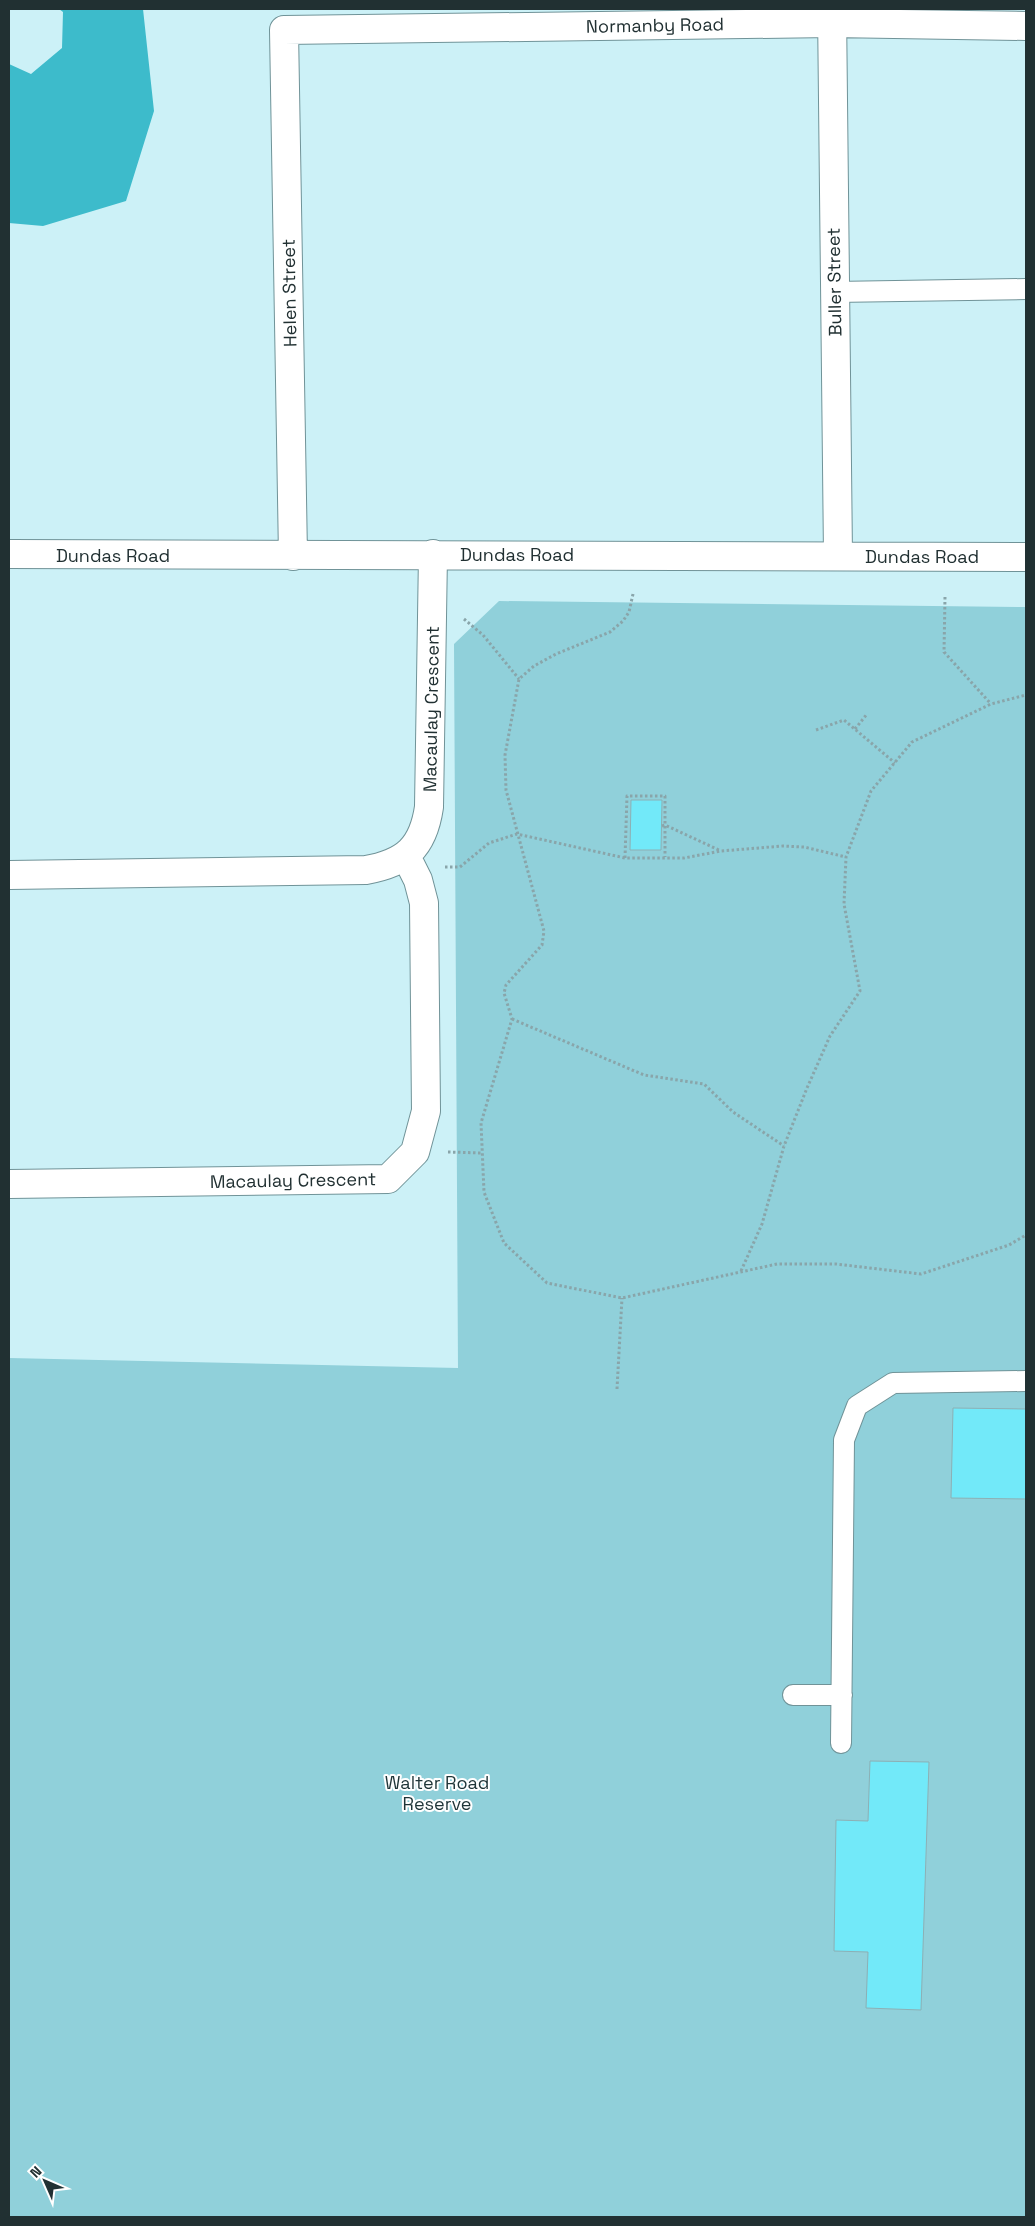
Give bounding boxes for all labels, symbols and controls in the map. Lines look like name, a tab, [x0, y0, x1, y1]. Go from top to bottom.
street label: Normanby Road	[586, 12, 724, 38]
street label: Buller Street	[822, 227, 846, 337]
street label: Helen Street	[277, 239, 301, 347]
street label: Dundas Road	[460, 543, 574, 566]
street label: Dundas Road	[56, 544, 170, 567]
street label: Dundas Road	[865, 545, 979, 568]
street label: Macaulay Crescent	[418, 626, 444, 792]
street label: Macaulay Crescent	[210, 1167, 376, 1193]
park label: Walter Road Reserve	[385, 1771, 489, 1815]
north arrow	[20, 2156, 70, 2206]
text: N	[26, 2162, 45, 2181]

